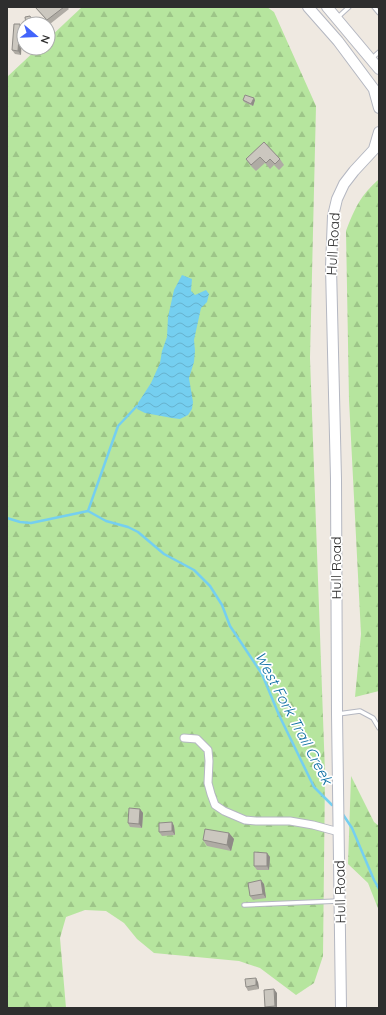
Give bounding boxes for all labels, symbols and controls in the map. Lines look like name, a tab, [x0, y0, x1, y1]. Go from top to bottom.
north arrow	[16, 16, 56, 56]
text: N	[38, 33, 53, 45]
street label: Hull Road	[322, 212, 344, 276]
street label: Hull Road	[327, 536, 345, 600]
water label: West Fork Trail Creek	[251, 648, 338, 790]
street label: Hull Road	[330, 860, 350, 924]

